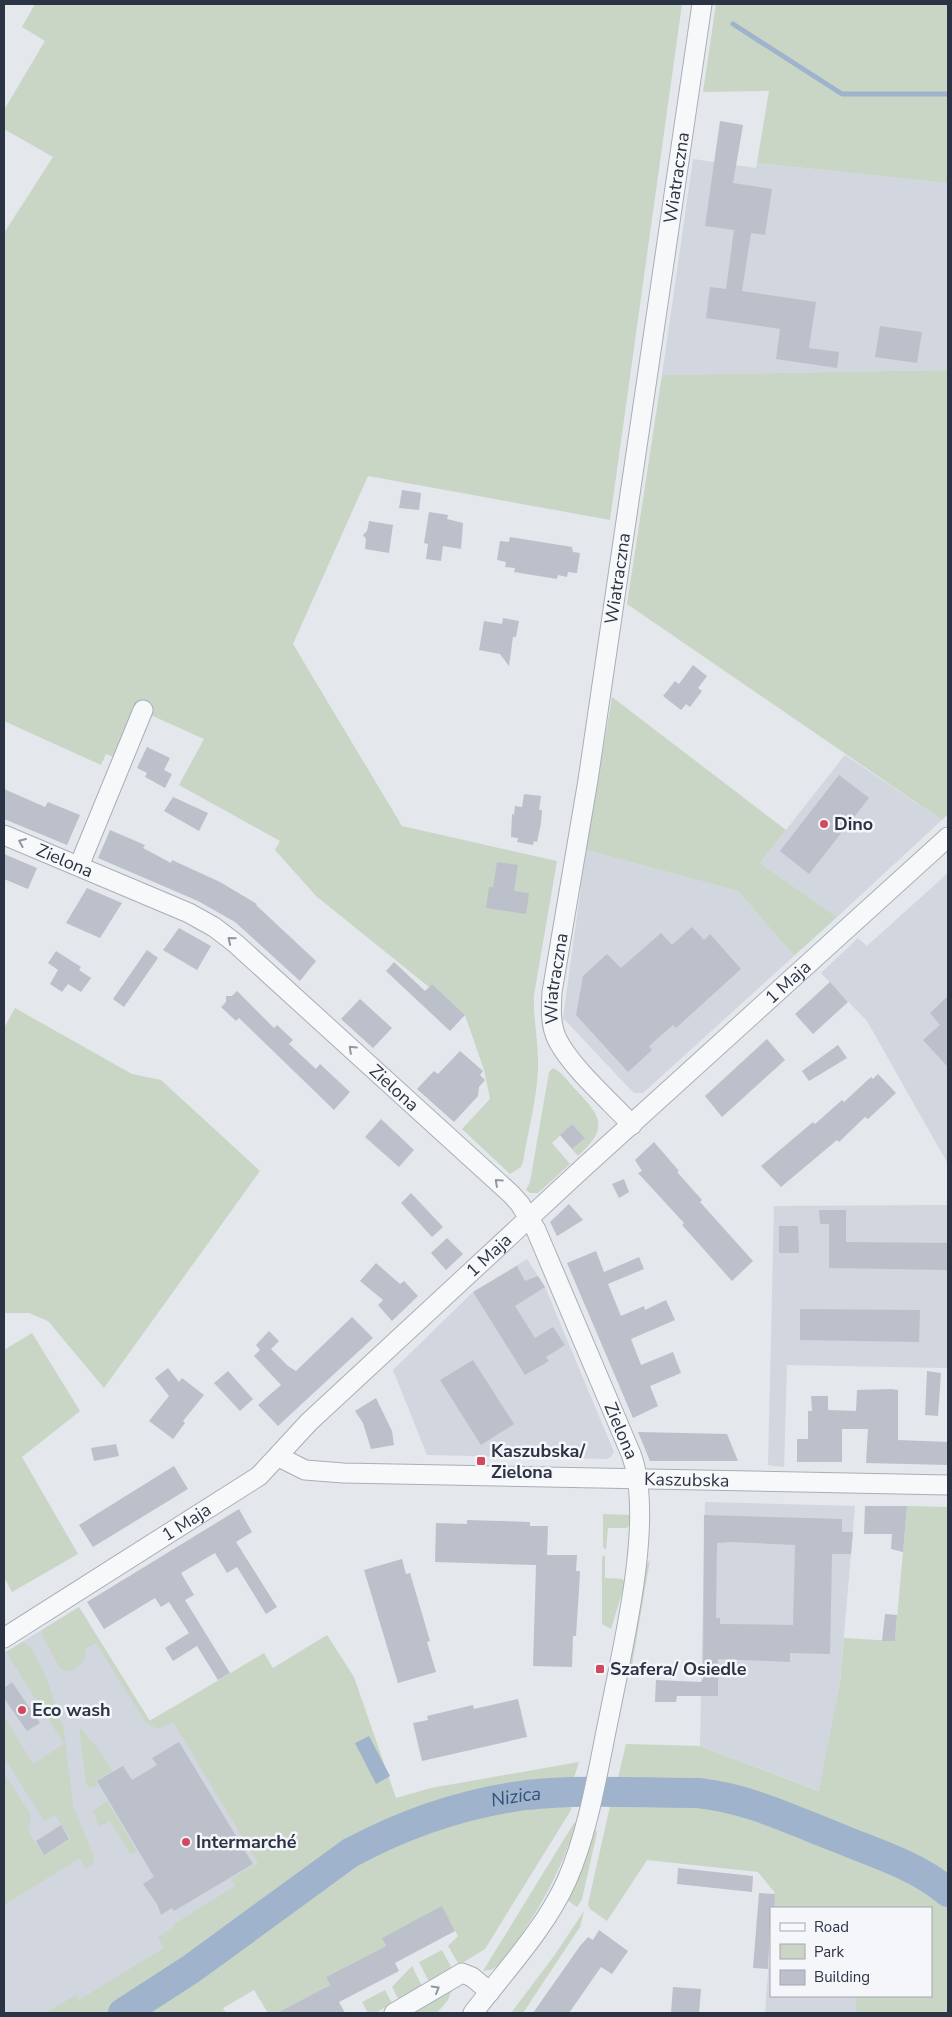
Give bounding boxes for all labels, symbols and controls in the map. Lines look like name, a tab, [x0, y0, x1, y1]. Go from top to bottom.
street label: Wiatraczna	[658, 130, 695, 225]
street label: Wiatraczna	[599, 531, 636, 626]
place label: Dino	[834, 812, 873, 836]
marker: Dino	[818, 818, 830, 830]
one-way arrow	[18, 838, 27, 848]
street label: Zielona	[33, 838, 97, 883]
street label: Wiatraczna	[539, 931, 574, 1025]
one-way arrow	[228, 937, 237, 946]
street label: 1 Maja	[760, 955, 816, 1009]
one-way arrow	[349, 1046, 358, 1055]
street label: Zielona	[364, 1059, 424, 1117]
one-way arrow	[495, 1179, 504, 1188]
street label: 1 Maja	[461, 1228, 517, 1282]
street label: Zielona	[599, 1399, 644, 1463]
place label: Kaszubska/ Zielona	[491, 1439, 585, 1484]
marker: Kaszubska/ Zielona	[475, 1455, 487, 1467]
street label: Kaszubska	[644, 1467, 730, 1493]
street label: 1 Maja	[157, 1498, 216, 1547]
place label: Szafera/ Osiedle	[610, 1657, 747, 1681]
marker: Szafera/ Osiedle	[594, 1663, 606, 1675]
place label: Eco wash	[32, 1698, 111, 1722]
marker: Eco wash	[16, 1704, 28, 1716]
water label: Nizica	[489, 1781, 542, 1814]
place label: Intermarché	[196, 1830, 297, 1854]
marker: Intermarché	[180, 1836, 192, 1848]
legend	[770, 1907, 932, 1997]
text: Road	[814, 1917, 849, 1937]
text: Park	[814, 1942, 844, 1962]
text: Building	[814, 1967, 870, 1987]
one-way arrow	[431, 1985, 440, 1995]

